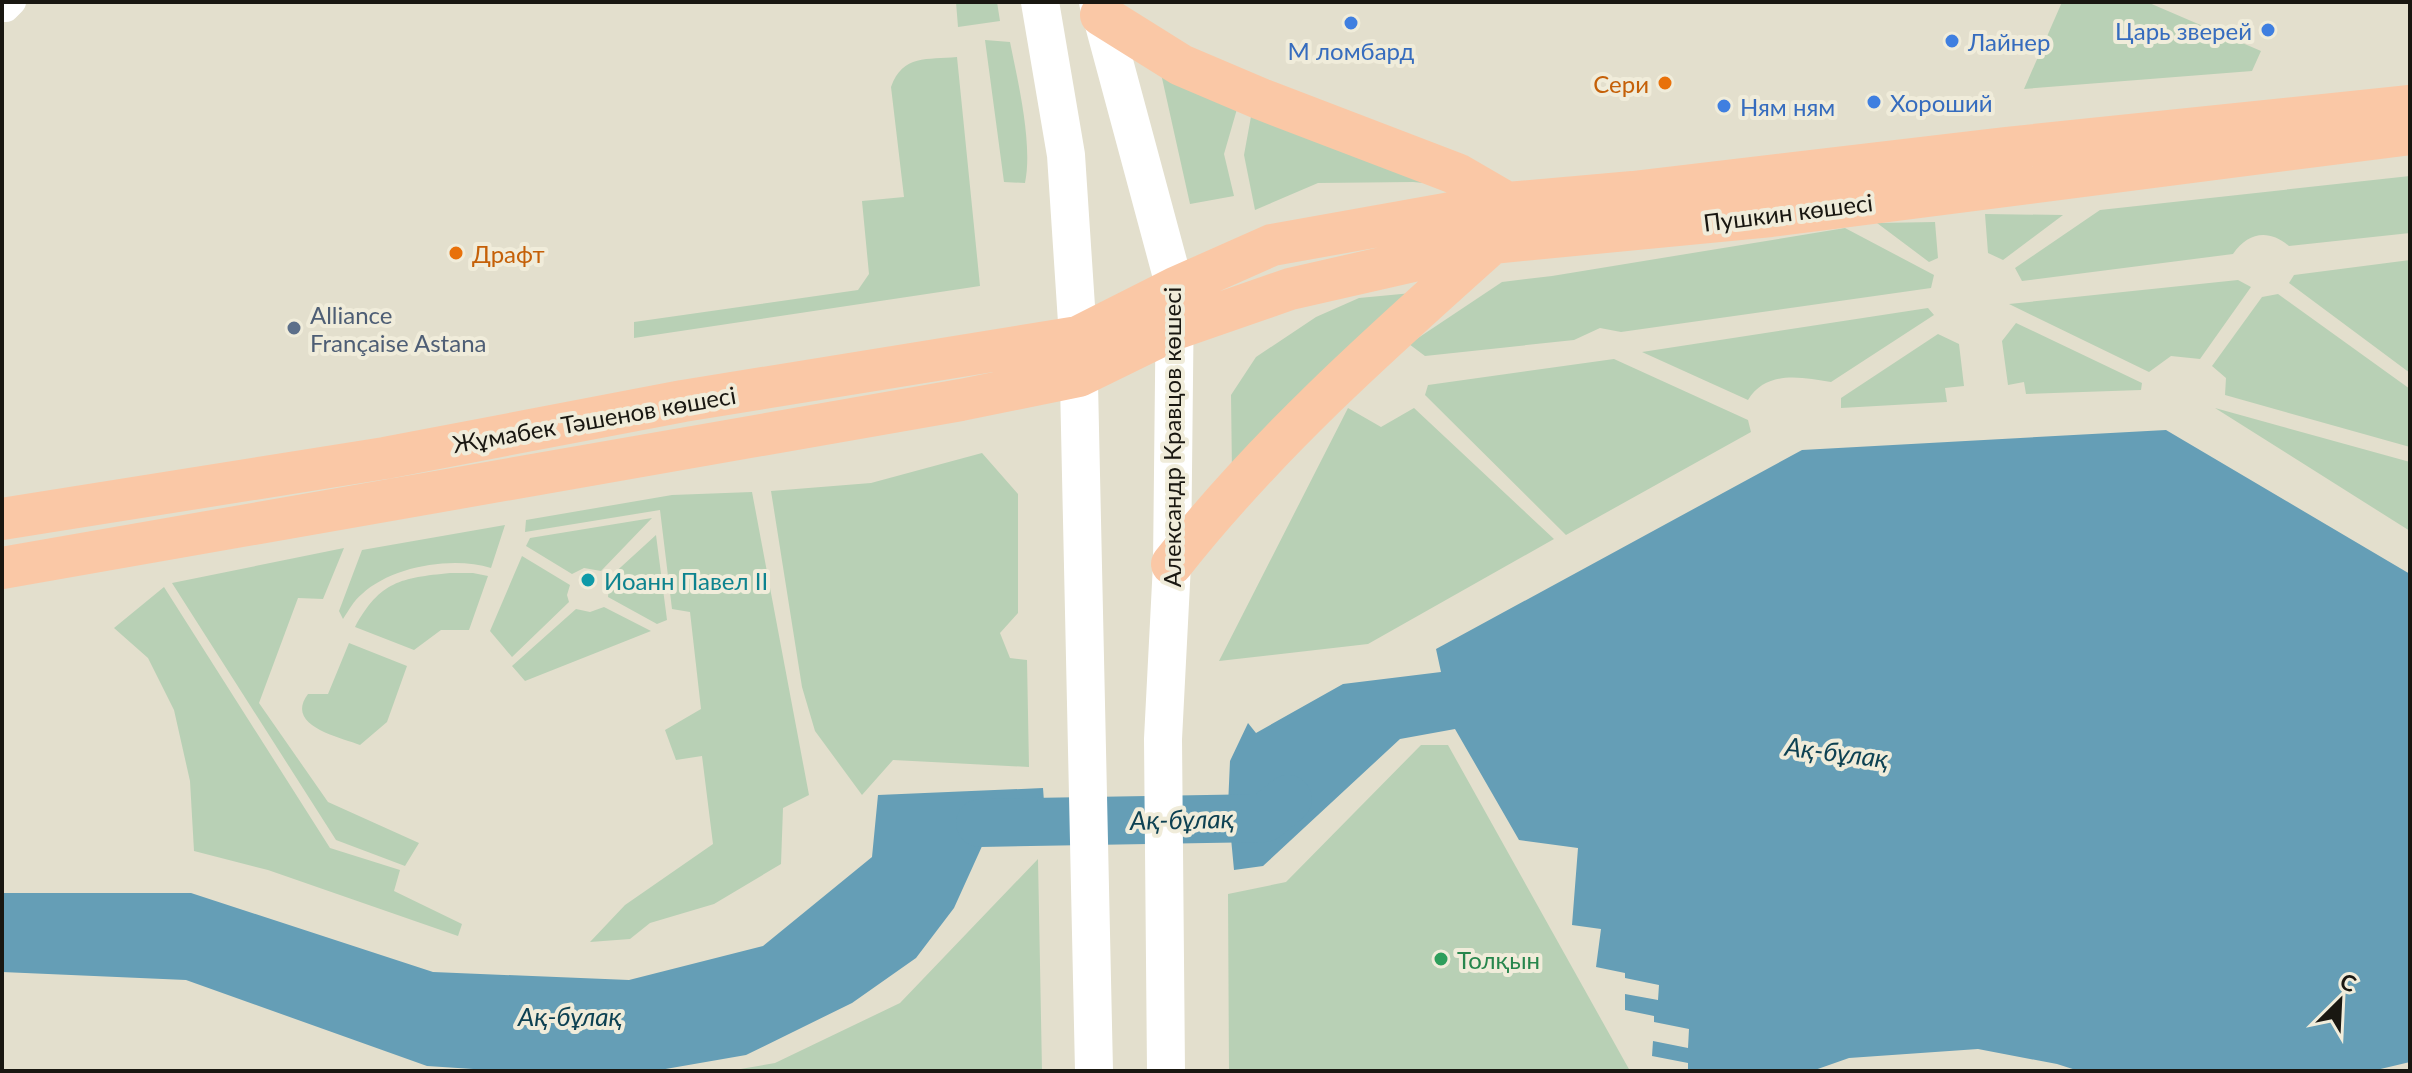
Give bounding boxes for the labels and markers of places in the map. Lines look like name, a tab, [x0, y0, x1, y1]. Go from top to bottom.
marker: М ломбард	[1342, 14, 1360, 32]
place label: Царь зверей	[2115, 16, 2252, 45]
marker: Царь зверей	[2259, 21, 2277, 39]
place label: Лайнер	[1967, 27, 2050, 56]
marker: Лайнер	[1943, 32, 1961, 50]
place label: М ломбард	[1288, 36, 1415, 65]
place label: Сери	[1593, 69, 1649, 98]
marker: Сери	[1656, 74, 1674, 92]
place label: Хороший	[1890, 88, 1993, 117]
place label: Ням ням	[1740, 92, 1835, 121]
marker: Хороший	[1865, 93, 1883, 111]
marker: Ням ням	[1715, 97, 1733, 115]
place label: Драфт	[472, 239, 545, 268]
marker: Драфт	[447, 244, 465, 262]
place label: Alliance Française Astana	[310, 300, 486, 357]
marker: Alliance Française Astana	[285, 319, 303, 337]
place label: Иоанн Павел II	[604, 566, 768, 595]
marker: Иоанн Павел II	[579, 571, 597, 589]
place label: Толқын	[1457, 945, 1540, 974]
marker: Толқын	[1432, 950, 1450, 968]

